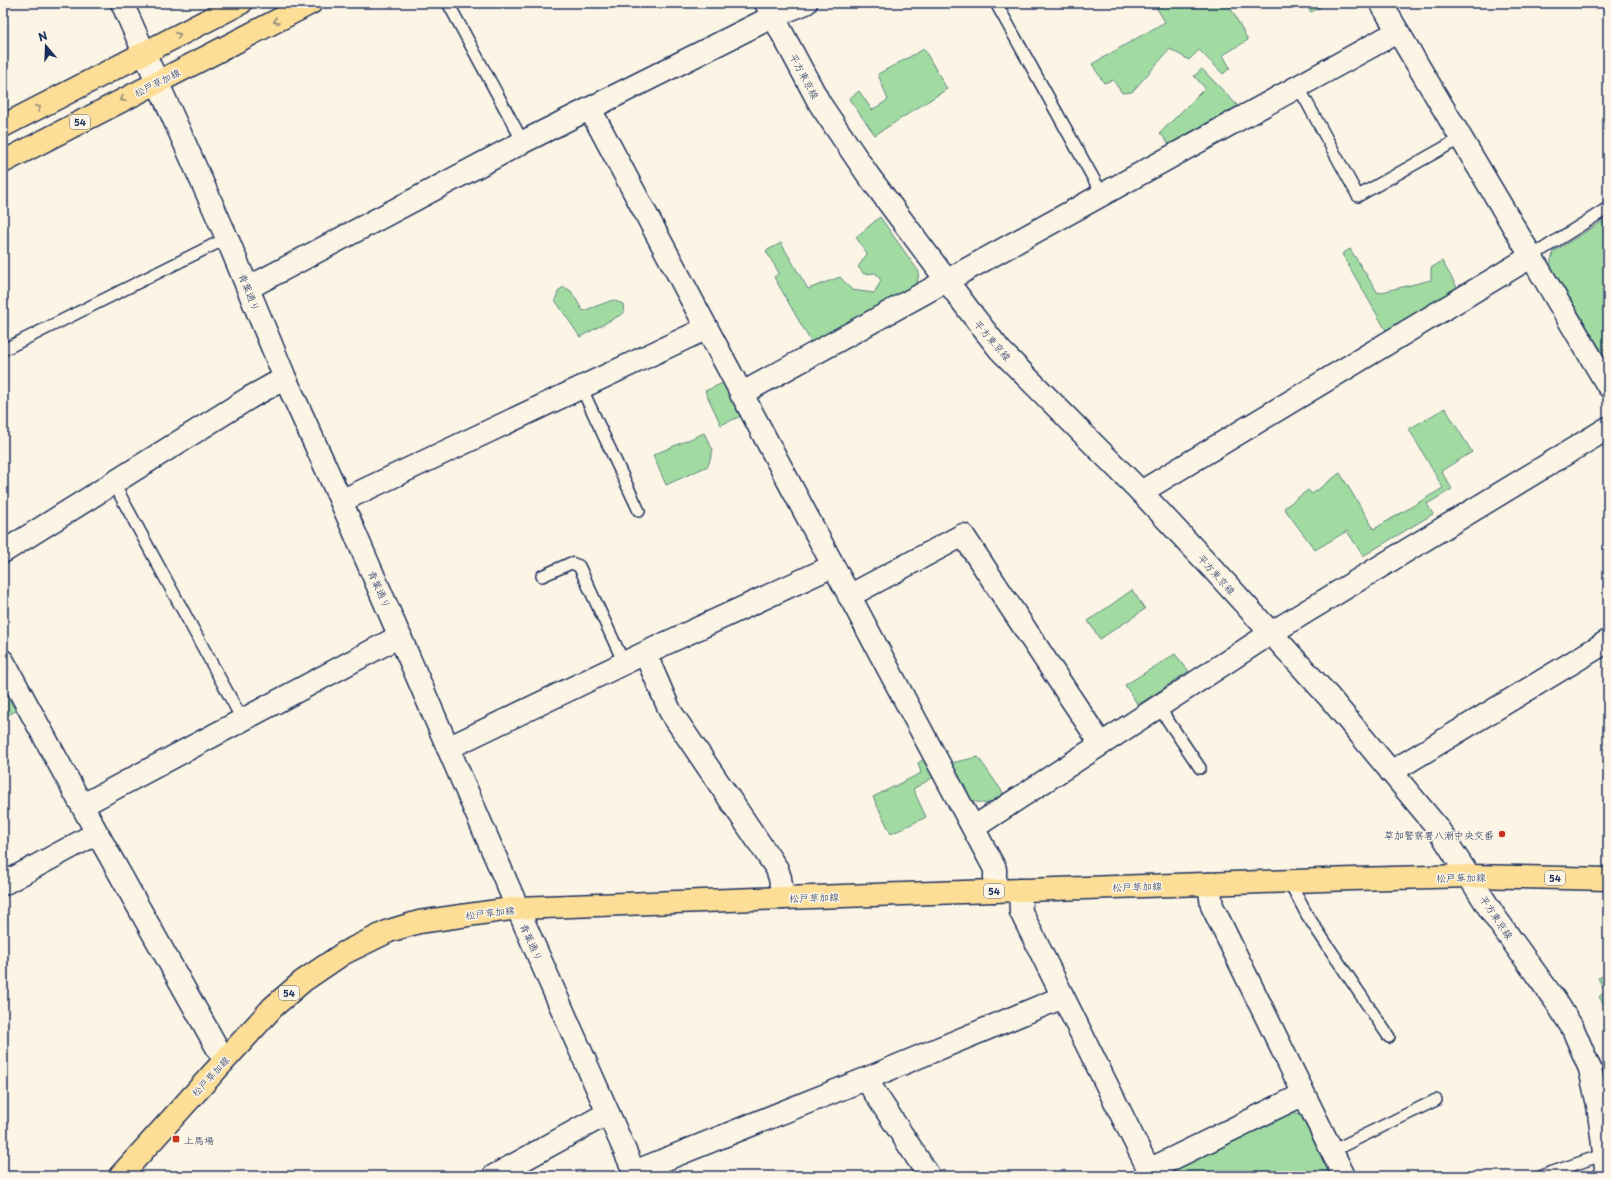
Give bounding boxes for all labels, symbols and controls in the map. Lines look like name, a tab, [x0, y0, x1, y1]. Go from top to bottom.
one-way arrow	[273, 16, 280, 24]
north arrow	[26, 26, 66, 66]
text: N	[36, 27, 50, 46]
one-way arrow	[174, 32, 182, 40]
street label: 平方東京線	[787, 50, 823, 102]
street label: 松戸草加線	[131, 64, 183, 100]
one-way arrow	[120, 95, 127, 102]
one-way arrow	[33, 105, 41, 112]
road number: 54	[70, 115, 90, 129]
street label: 青葉通り	[236, 271, 264, 313]
street label: 平方東京線	[971, 316, 1015, 364]
street label: 平方東京線	[1195, 550, 1239, 598]
street label: 青葉通り	[365, 568, 395, 610]
place label: 草加警察署八潮中央交番	[1384, 827, 1494, 842]
marker: 草加警察署八潮中央交番	[1497, 829, 1507, 839]
street label: 松戸草加線	[1436, 869, 1486, 885]
road number: 54	[1545, 871, 1565, 885]
street label: 松戸草加線	[1112, 878, 1162, 894]
road number: 54	[984, 884, 1004, 898]
street label: 松戸草加線	[789, 889, 839, 905]
street label: 平方東京線	[1477, 892, 1517, 942]
street label: 松戸草加線	[464, 902, 516, 922]
street label: 青葉通り	[517, 921, 547, 963]
road number: 54	[279, 986, 299, 1000]
street label: 松戸草加線	[188, 1052, 232, 1100]
place label: 上馬場	[184, 1132, 214, 1147]
marker: 上馬場	[171, 1134, 181, 1144]

